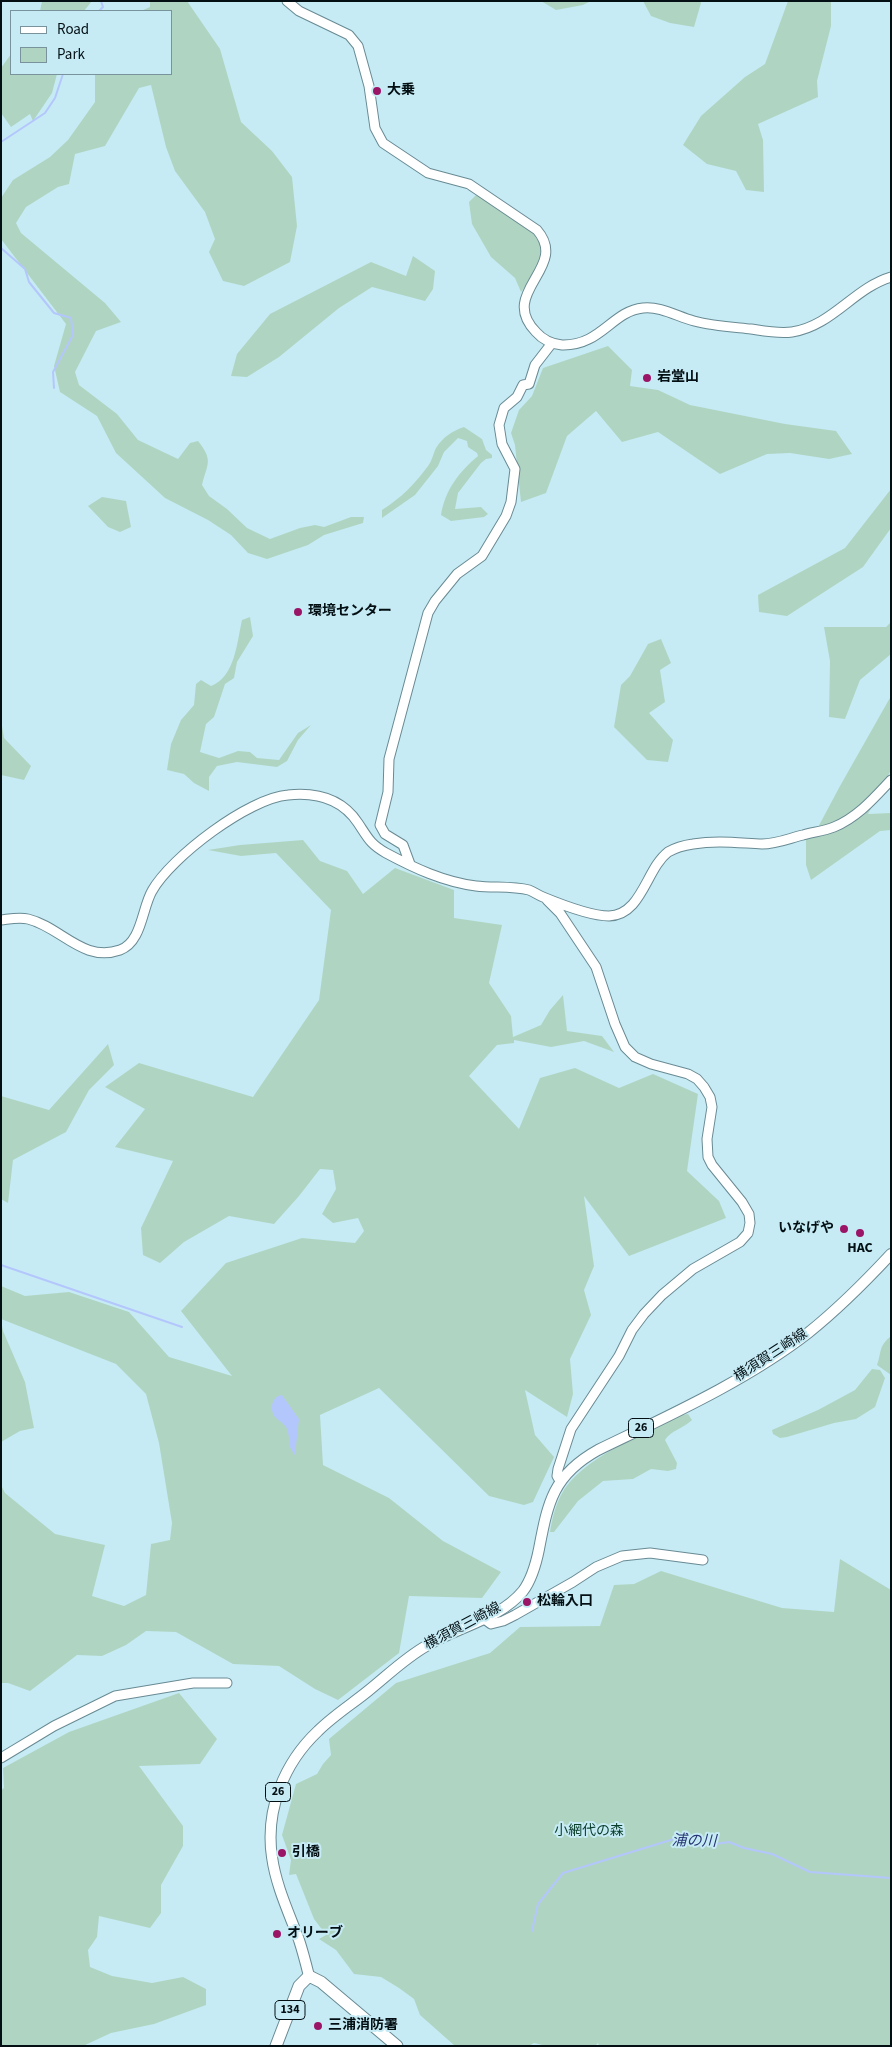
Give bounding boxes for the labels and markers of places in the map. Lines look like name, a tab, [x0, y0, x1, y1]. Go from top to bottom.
place label: 大乗	[387, 83, 415, 99]
marker: 大乗	[371, 85, 383, 97]
place label: 岩堂山	[657, 370, 699, 386]
marker: 岩堂山	[641, 372, 653, 384]
place label: 環境センター	[308, 604, 392, 620]
marker: 環境センター	[292, 606, 304, 618]
place label: いなげや	[778, 1221, 834, 1237]
marker: いなげや	[838, 1223, 850, 1235]
marker: HAC	[854, 1227, 866, 1239]
place label: HAC	[847, 1241, 873, 1257]
place label: 松輪入口	[537, 1594, 593, 1610]
marker: 松輪入口	[521, 1596, 533, 1608]
place label: 引橋	[292, 1845, 320, 1861]
marker: 引橋	[276, 1847, 288, 1859]
place label: オリーブ	[287, 1926, 343, 1942]
marker: オリーブ	[271, 1928, 283, 1940]
place label: 三浦消防署	[328, 2018, 398, 2034]
marker: 三浦消防署	[312, 2020, 324, 2032]

